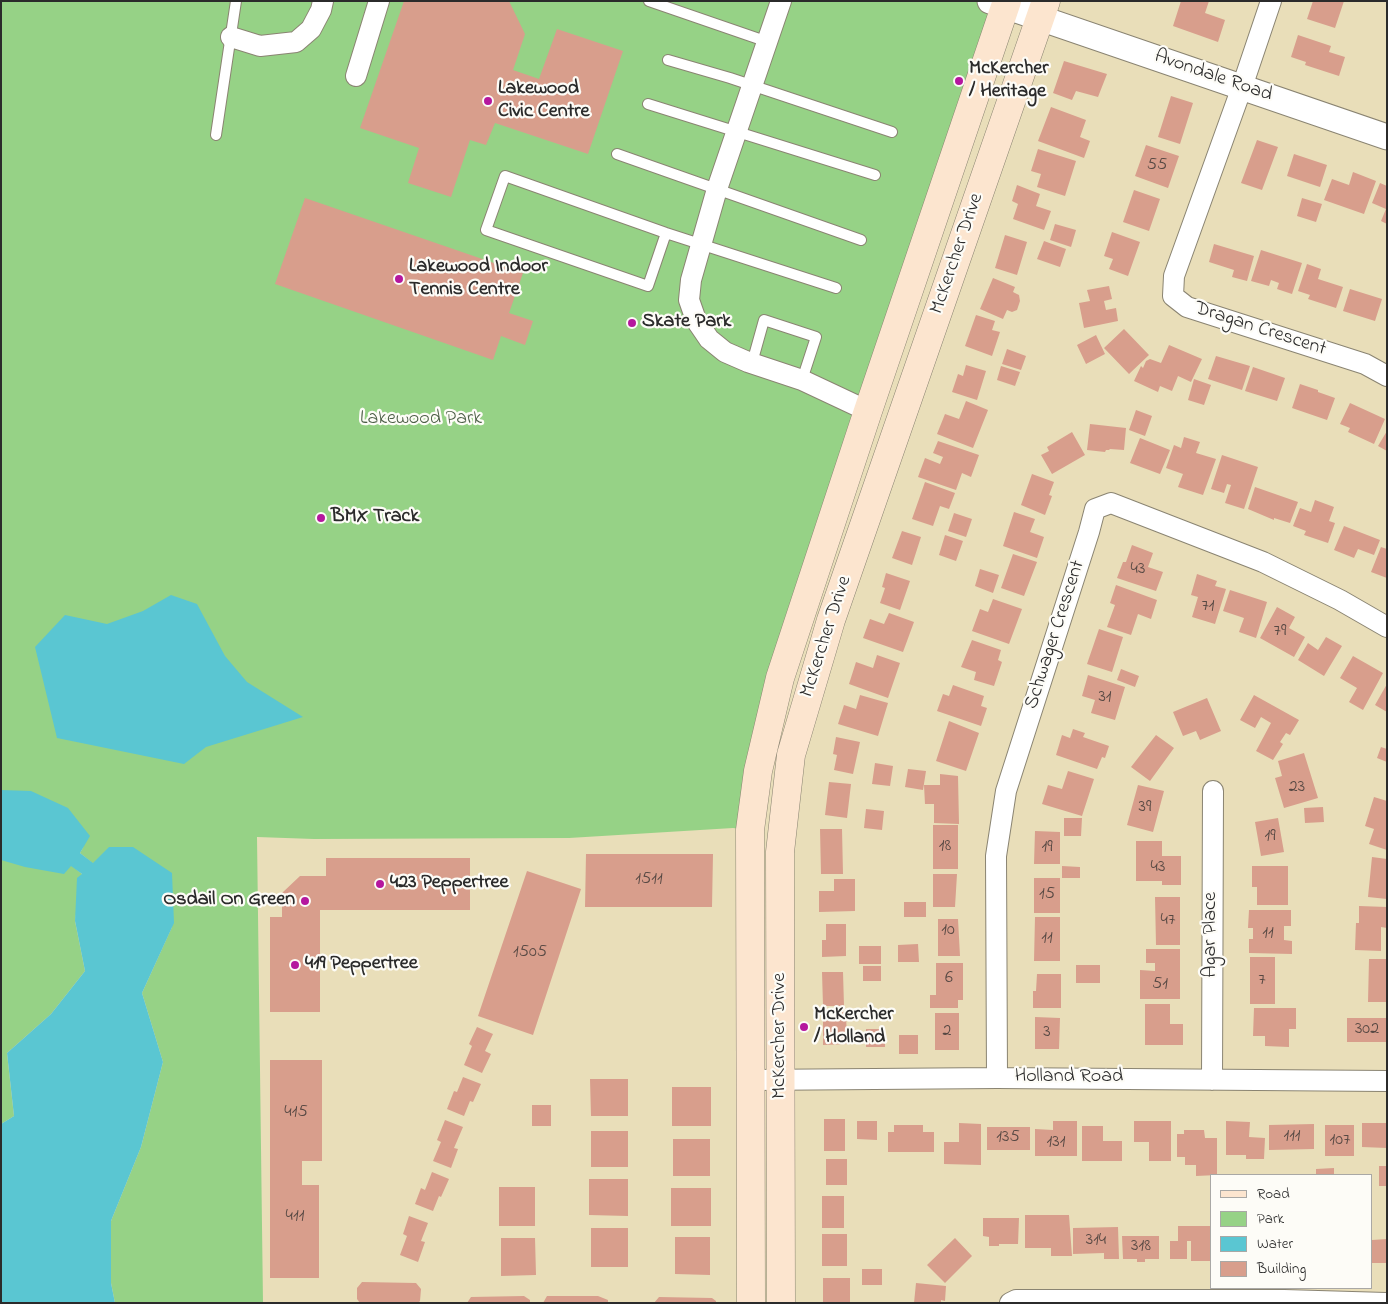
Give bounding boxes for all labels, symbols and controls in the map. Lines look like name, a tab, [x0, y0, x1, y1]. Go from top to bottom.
street label: Avondale Road	[1151, 46, 1275, 108]
place label: McKercher / Heritage	[969, 58, 1048, 105]
marker: McKercher / Heritage	[953, 75, 965, 87]
place label: Lakewood Civic Centre	[498, 78, 589, 125]
marker: Lakewood Civic Centre	[482, 95, 494, 107]
house number: 55	[1147, 155, 1167, 177]
street label: McKercher Drive	[926, 190, 990, 318]
place label: Lakewood Indoor Tennis Centre	[409, 256, 548, 303]
marker: Lakewood Indoor Tennis Centre	[393, 273, 405, 285]
street label: Dragan Crescent	[1191, 297, 1329, 363]
place label: Skate Park	[642, 311, 731, 335]
marker: Skate Park	[626, 317, 638, 329]
park label: Lakewood Park	[360, 408, 482, 432]
place label: BMX Track	[331, 506, 419, 530]
marker: BMX Track	[315, 512, 327, 524]
street label: Schwager Crescent	[1021, 558, 1091, 712]
house number: 43	[1131, 559, 1145, 581]
street label: McKercher Drive	[796, 573, 858, 701]
house number: 71	[1201, 596, 1215, 618]
house number: 79	[1274, 621, 1286, 643]
house number: 31	[1098, 687, 1112, 709]
house number: 23	[1289, 777, 1305, 799]
house number: 39	[1139, 797, 1151, 819]
house number: 19	[1264, 826, 1276, 848]
house number: 18	[939, 836, 951, 858]
house number: 19	[1041, 837, 1053, 859]
house number: 43	[1151, 857, 1165, 879]
house number: 1511	[635, 869, 663, 891]
place label: 423 Peppertree	[390, 872, 509, 896]
marker: 423 Peppertree	[374, 878, 386, 890]
house number: 15	[1039, 884, 1055, 906]
place label: Osdail On Green	[163, 889, 295, 913]
street label: Agar Place	[1200, 892, 1224, 978]
marker: Osdail On Green	[299, 895, 311, 907]
house number: 47	[1161, 910, 1175, 932]
house number: 10	[941, 920, 955, 942]
house number: 11	[1262, 923, 1274, 945]
house number: 11	[1041, 928, 1053, 950]
house number: 1505	[513, 942, 547, 964]
place label: 419 Peppertree	[305, 953, 418, 977]
marker: 419 Peppertree	[289, 959, 301, 971]
house number: 6	[945, 968, 953, 990]
house number: 7	[1258, 970, 1266, 992]
street label: McKercher Drive	[769, 973, 793, 1099]
house number: 51	[1152, 974, 1168, 996]
place label: McKercher / Holland	[814, 1004, 893, 1051]
house number: 302	[1355, 1019, 1379, 1041]
marker: McKercher / Holland	[798, 1021, 810, 1033]
house number: 2	[943, 1021, 951, 1043]
house number: 3	[1043, 1022, 1051, 1044]
street label: Holland Road	[1015, 1066, 1123, 1090]
house number: 415	[284, 1102, 308, 1124]
house number: 111	[1283, 1126, 1301, 1148]
house number: 135	[996, 1127, 1020, 1149]
house number: 107	[1330, 1130, 1350, 1152]
house number: 131	[1047, 1132, 1065, 1154]
legend	[1210, 1174, 1373, 1289]
text: Road	[1257, 1183, 1290, 1205]
house number: 411	[286, 1206, 304, 1228]
text: Park	[1257, 1208, 1284, 1230]
house number: 314	[1086, 1230, 1106, 1252]
text: Water	[1257, 1233, 1293, 1255]
house number: 318	[1131, 1236, 1151, 1258]
text: Building	[1257, 1258, 1306, 1280]

